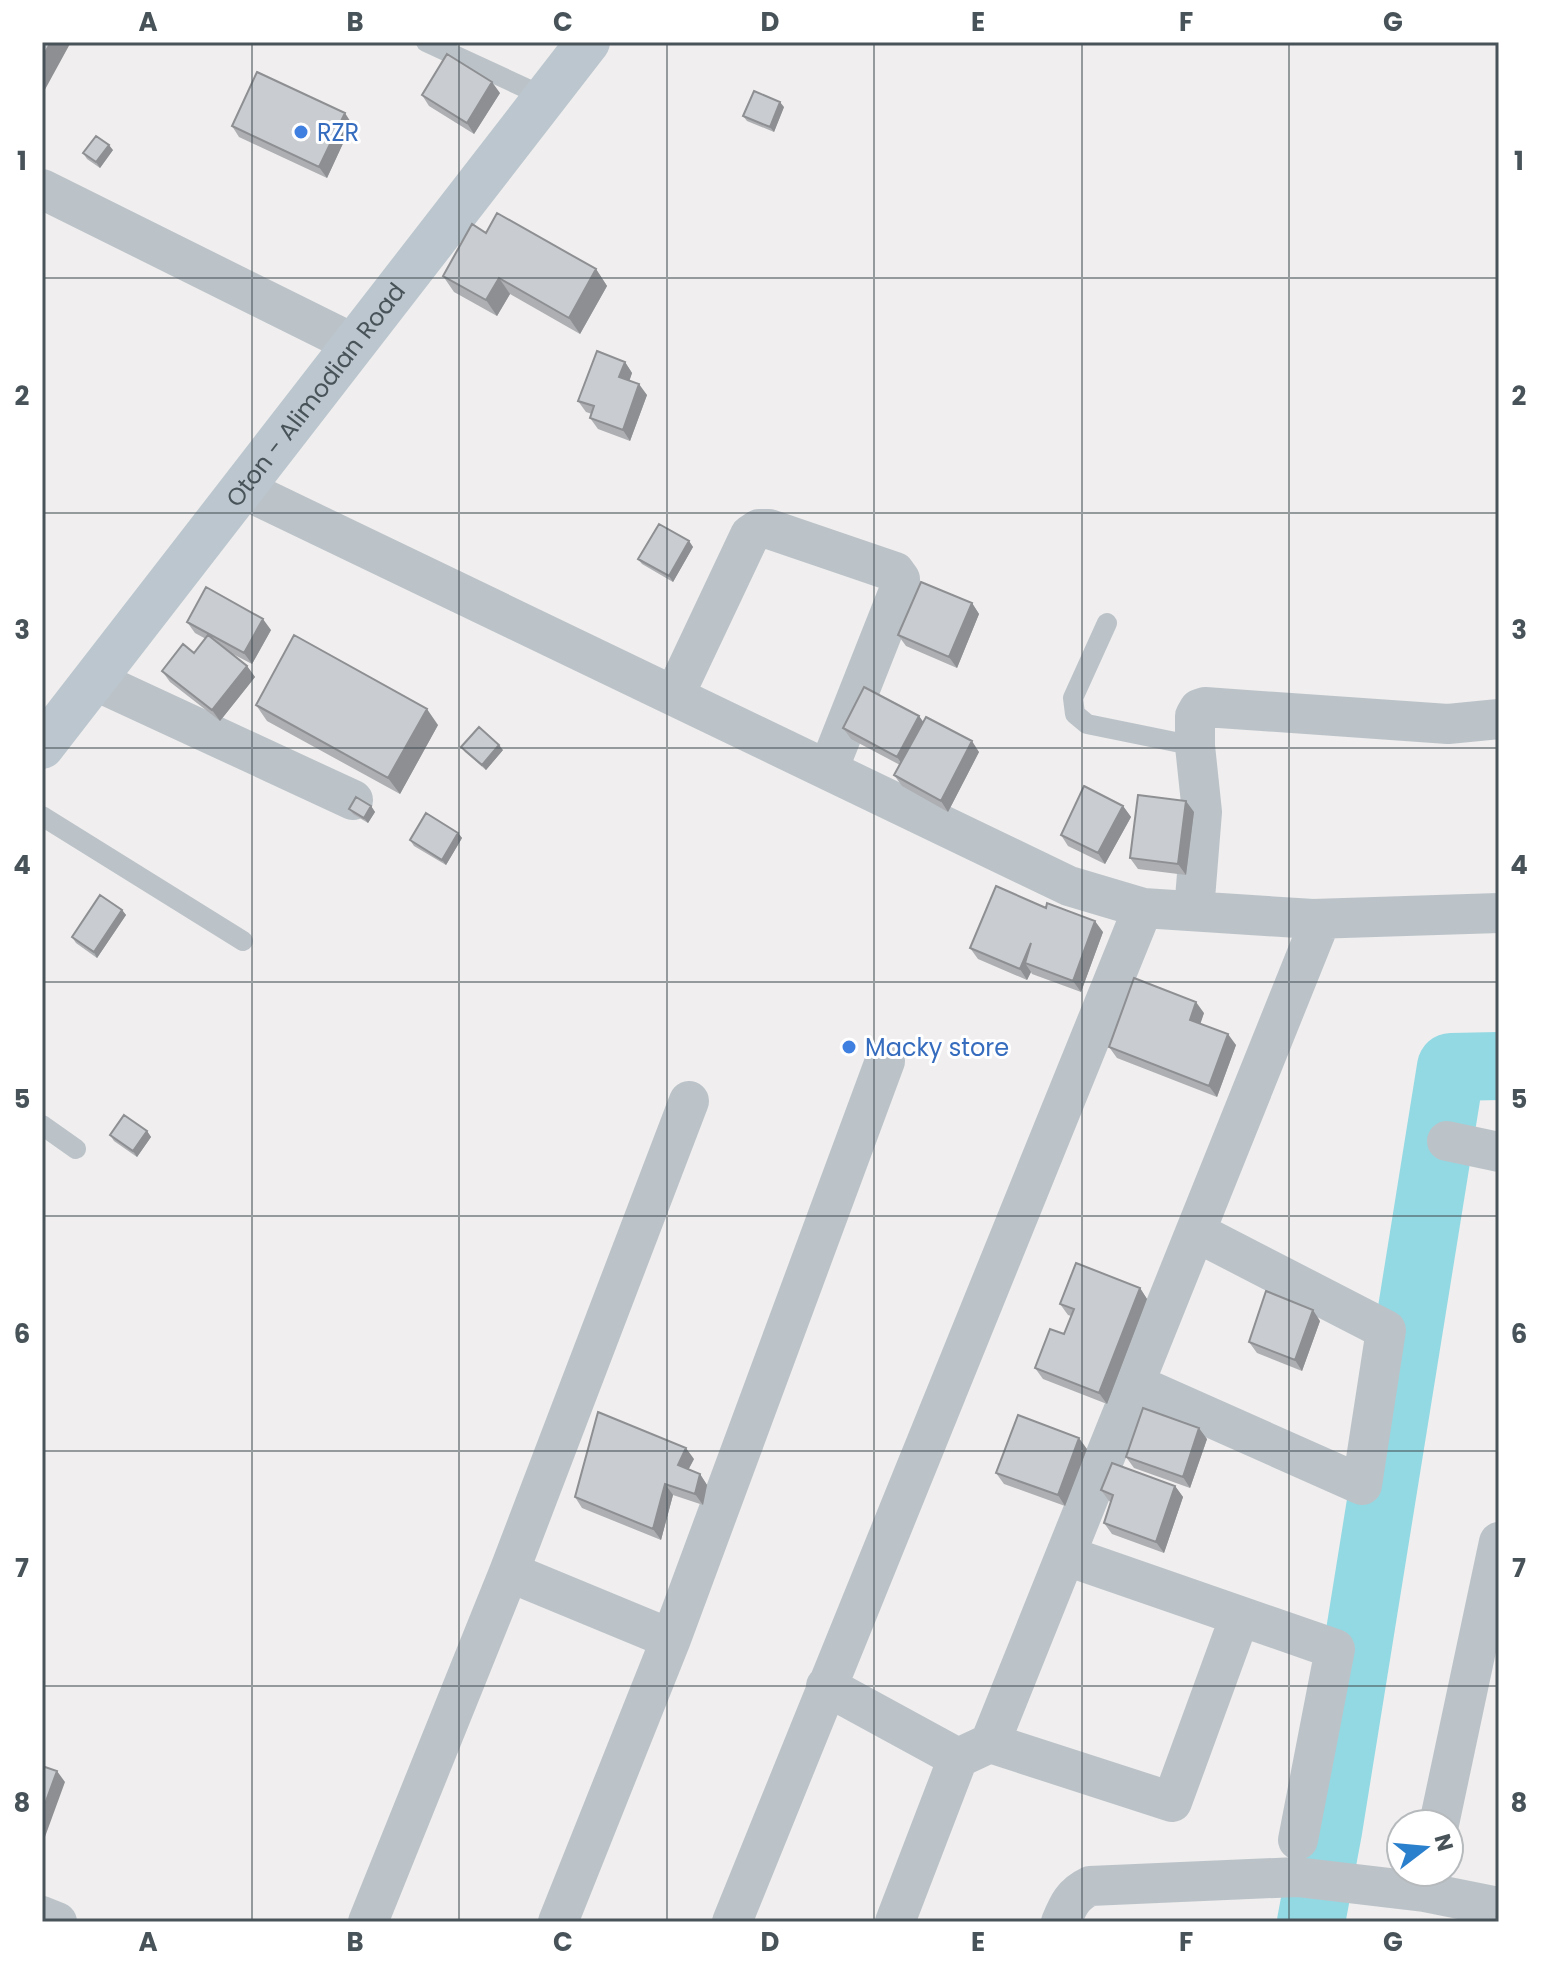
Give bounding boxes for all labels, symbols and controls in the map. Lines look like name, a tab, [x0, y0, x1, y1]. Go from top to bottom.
text: A	[138, 4, 158, 40]
text: B	[346, 4, 364, 40]
text: C	[553, 4, 573, 40]
text: D	[761, 4, 780, 40]
text: E	[971, 4, 985, 40]
text: F	[1179, 4, 1193, 40]
text: G	[1383, 4, 1403, 40]
place label: RZR	[317, 116, 359, 149]
marker: RZR	[292, 123, 310, 141]
text: 1	[17, 143, 27, 179]
text: 1	[1514, 143, 1524, 179]
street label: Oton - Alimodian Road	[218, 276, 412, 513]
text: 2	[15, 378, 30, 414]
text: 2	[1512, 378, 1527, 414]
text: 3	[14, 612, 30, 648]
text: 3	[1511, 612, 1527, 648]
text: 4	[13, 847, 31, 883]
text: 4	[1510, 847, 1528, 883]
place label: Macky store	[865, 1031, 1009, 1064]
marker: Macky store	[840, 1038, 858, 1056]
text: 5	[14, 1081, 30, 1117]
text: 5	[1511, 1081, 1527, 1117]
text: 6	[14, 1316, 30, 1352]
text: 6	[1511, 1316, 1527, 1352]
text: 7	[15, 1550, 29, 1586]
text: 7	[1512, 1550, 1526, 1586]
text: 8	[14, 1785, 30, 1821]
text: 8	[1511, 1785, 1527, 1821]
north arrow	[1385, 1808, 1465, 1888]
text: N	[1427, 1830, 1461, 1855]
text: A	[138, 1924, 158, 1960]
text: B	[346, 1924, 364, 1960]
text: C	[553, 1924, 573, 1960]
text: D	[761, 1924, 780, 1960]
text: E	[971, 1924, 985, 1960]
text: F	[1179, 1924, 1193, 1960]
text: G	[1383, 1924, 1403, 1960]

